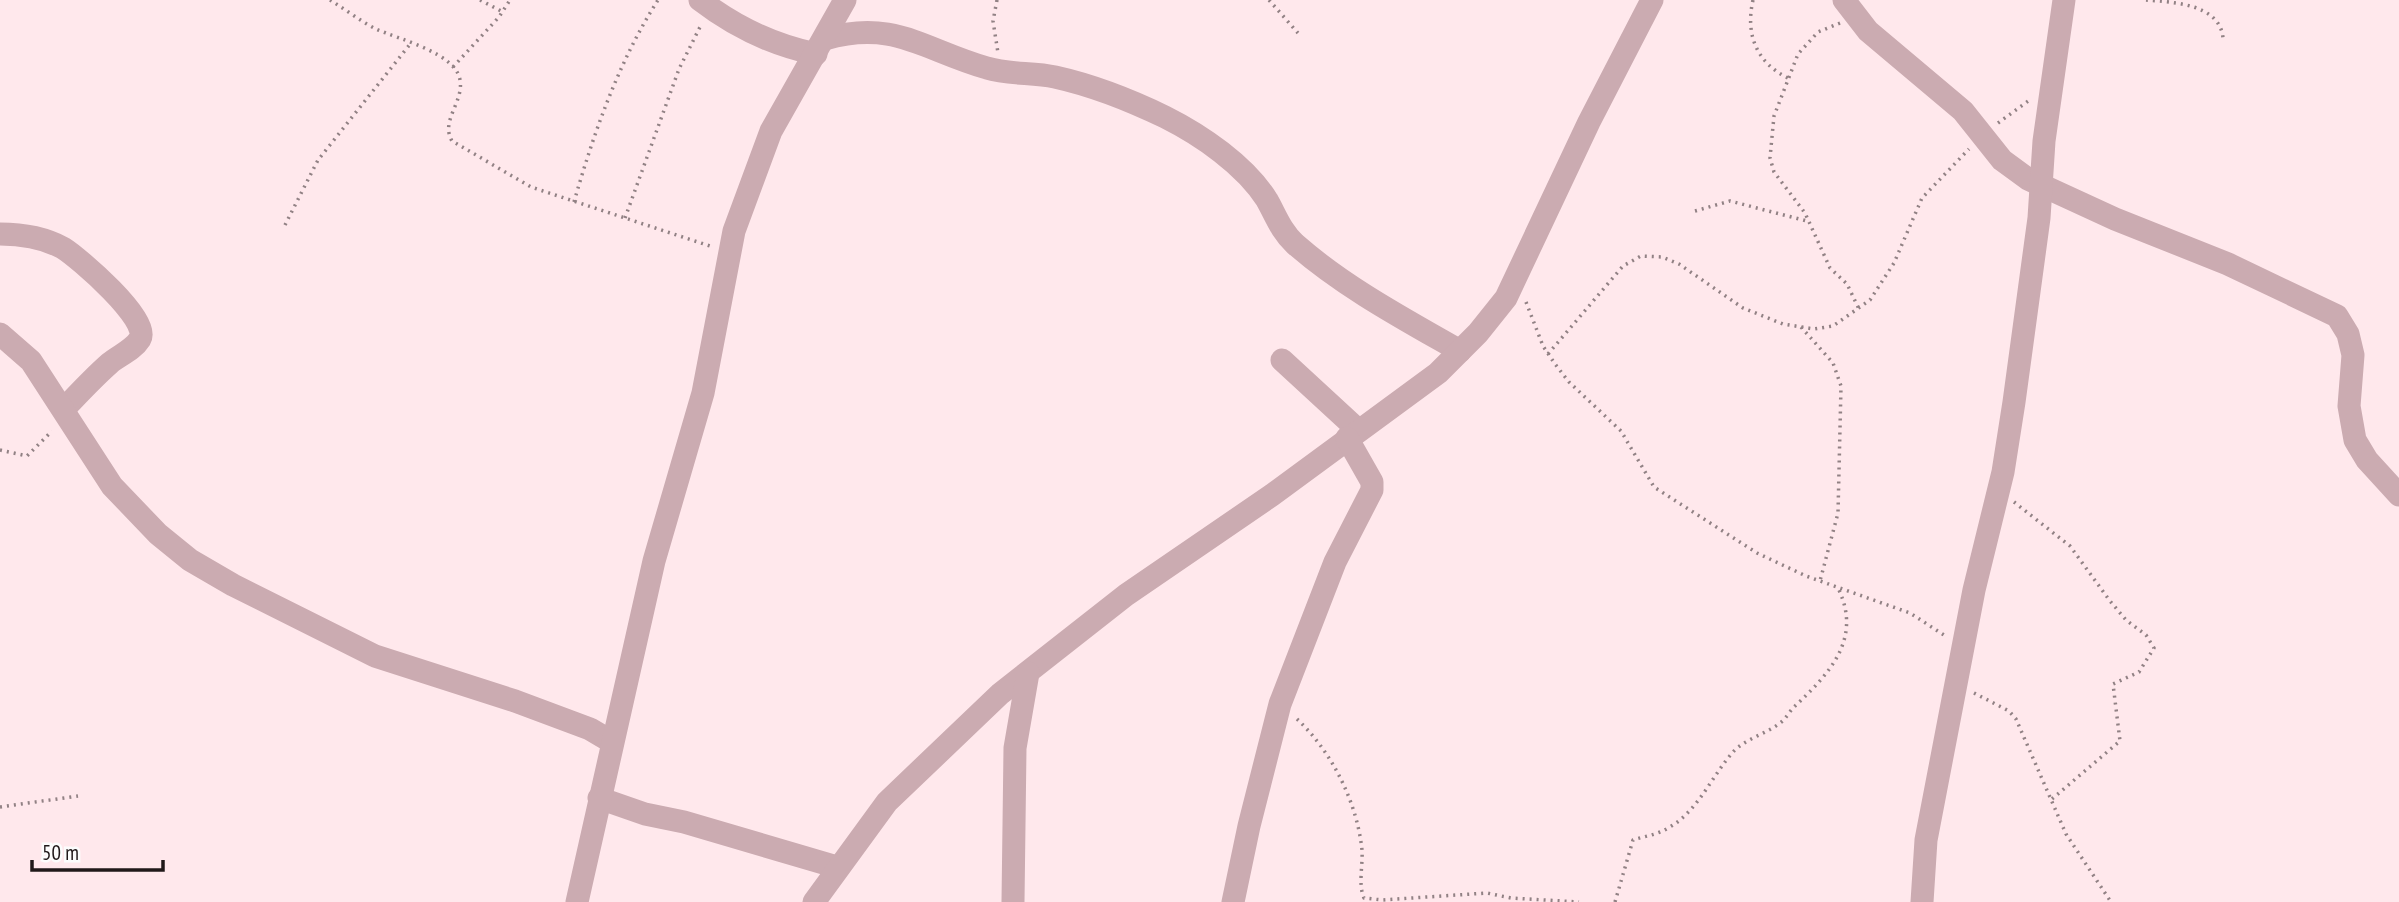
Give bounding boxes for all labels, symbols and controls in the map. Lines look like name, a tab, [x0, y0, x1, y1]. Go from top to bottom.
scale bar	[32, 828, 163, 872]
text: 50 m	[42, 839, 79, 866]

